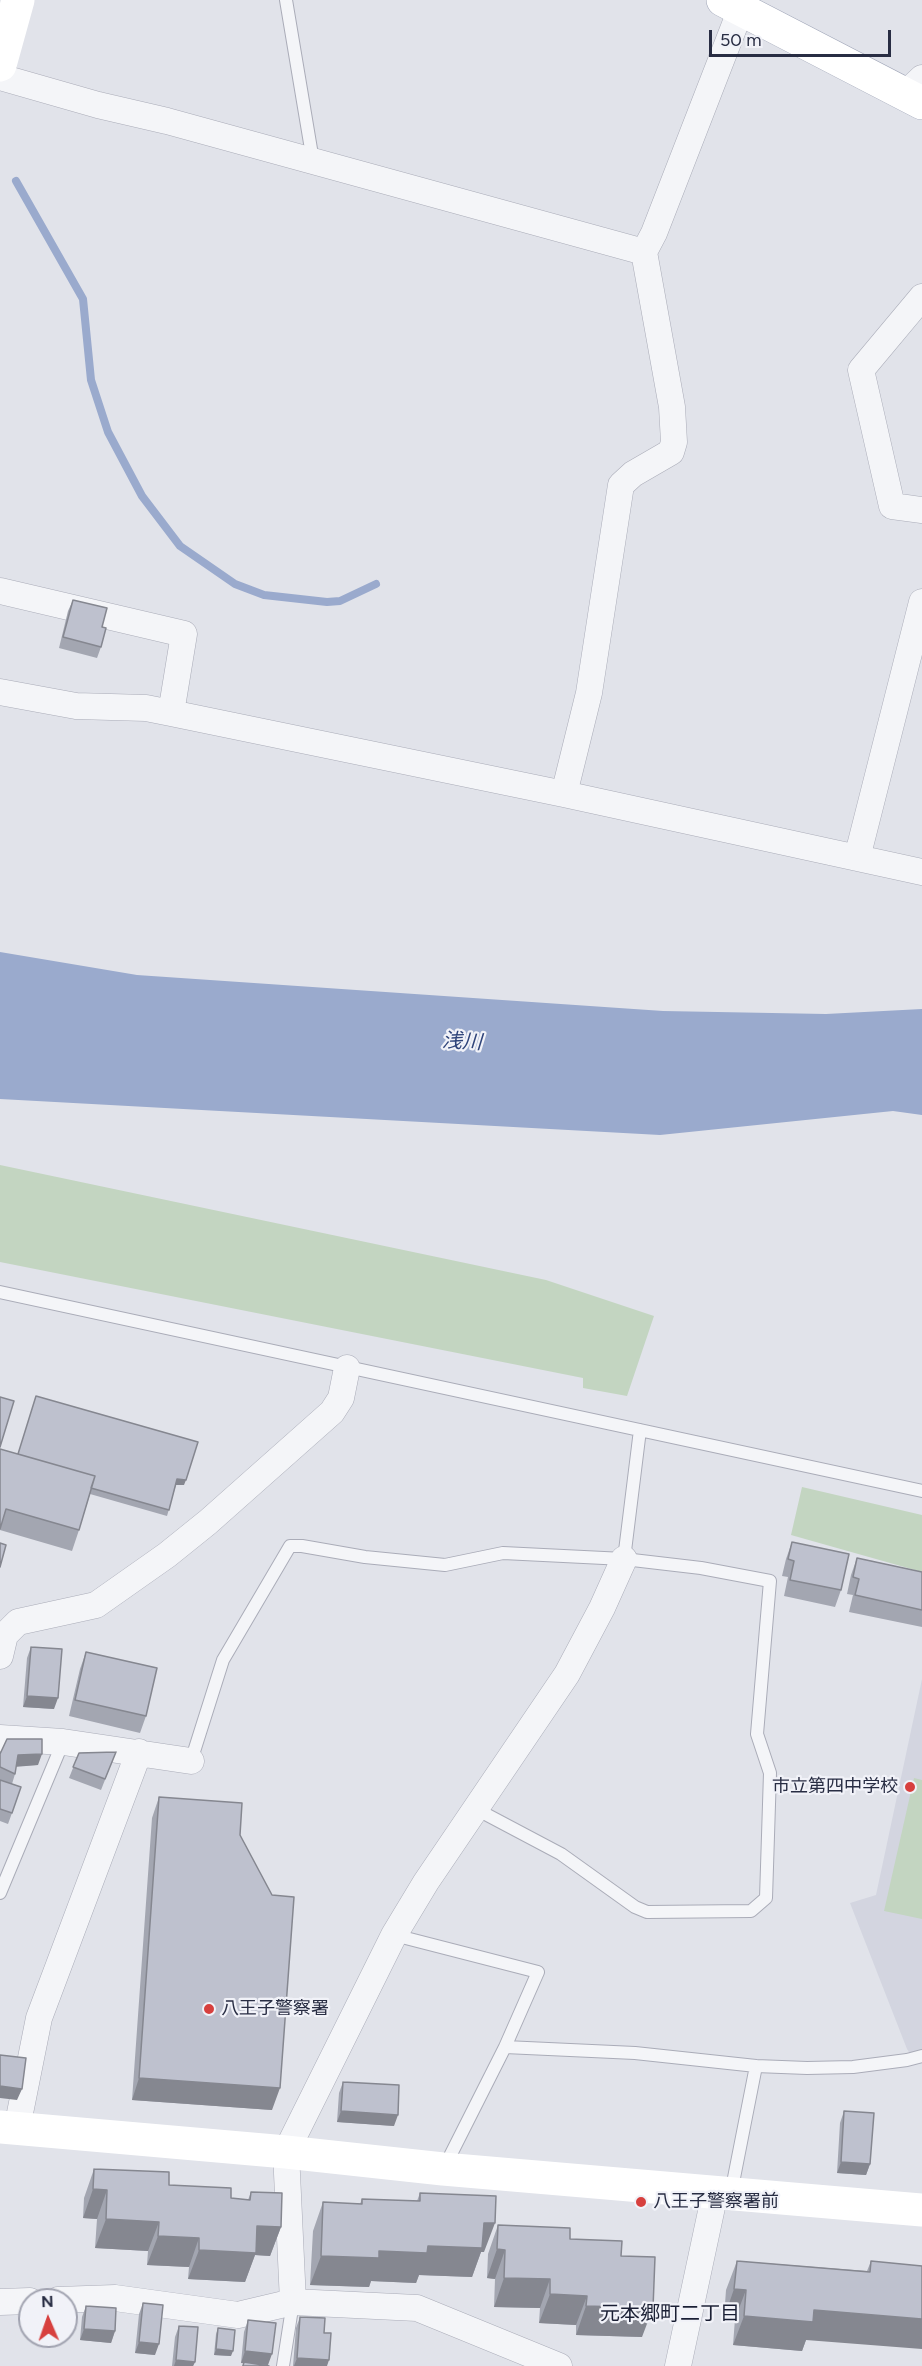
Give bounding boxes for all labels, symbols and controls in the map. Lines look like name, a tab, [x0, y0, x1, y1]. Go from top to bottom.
scale bar	[712, 18, 894, 56]
text: 50 m	[720, 29, 762, 51]
water label: 浅川	[441, 1029, 483, 1055]
place label: 市立第四中学校	[772, 1776, 898, 1798]
marker: 市立第四中学校	[903, 1780, 917, 1794]
place label: 八王子警察署	[221, 1998, 329, 2020]
marker: 八王子警察署	[202, 2002, 216, 2016]
place label: 八王子警察署前	[653, 2191, 779, 2213]
marker: 八王子警察署前	[634, 2195, 648, 2209]
north arrow	[18, 2288, 78, 2348]
text: N	[41, 2292, 54, 2311]
district label: 元本郷町二丁目	[600, 2302, 740, 2326]

